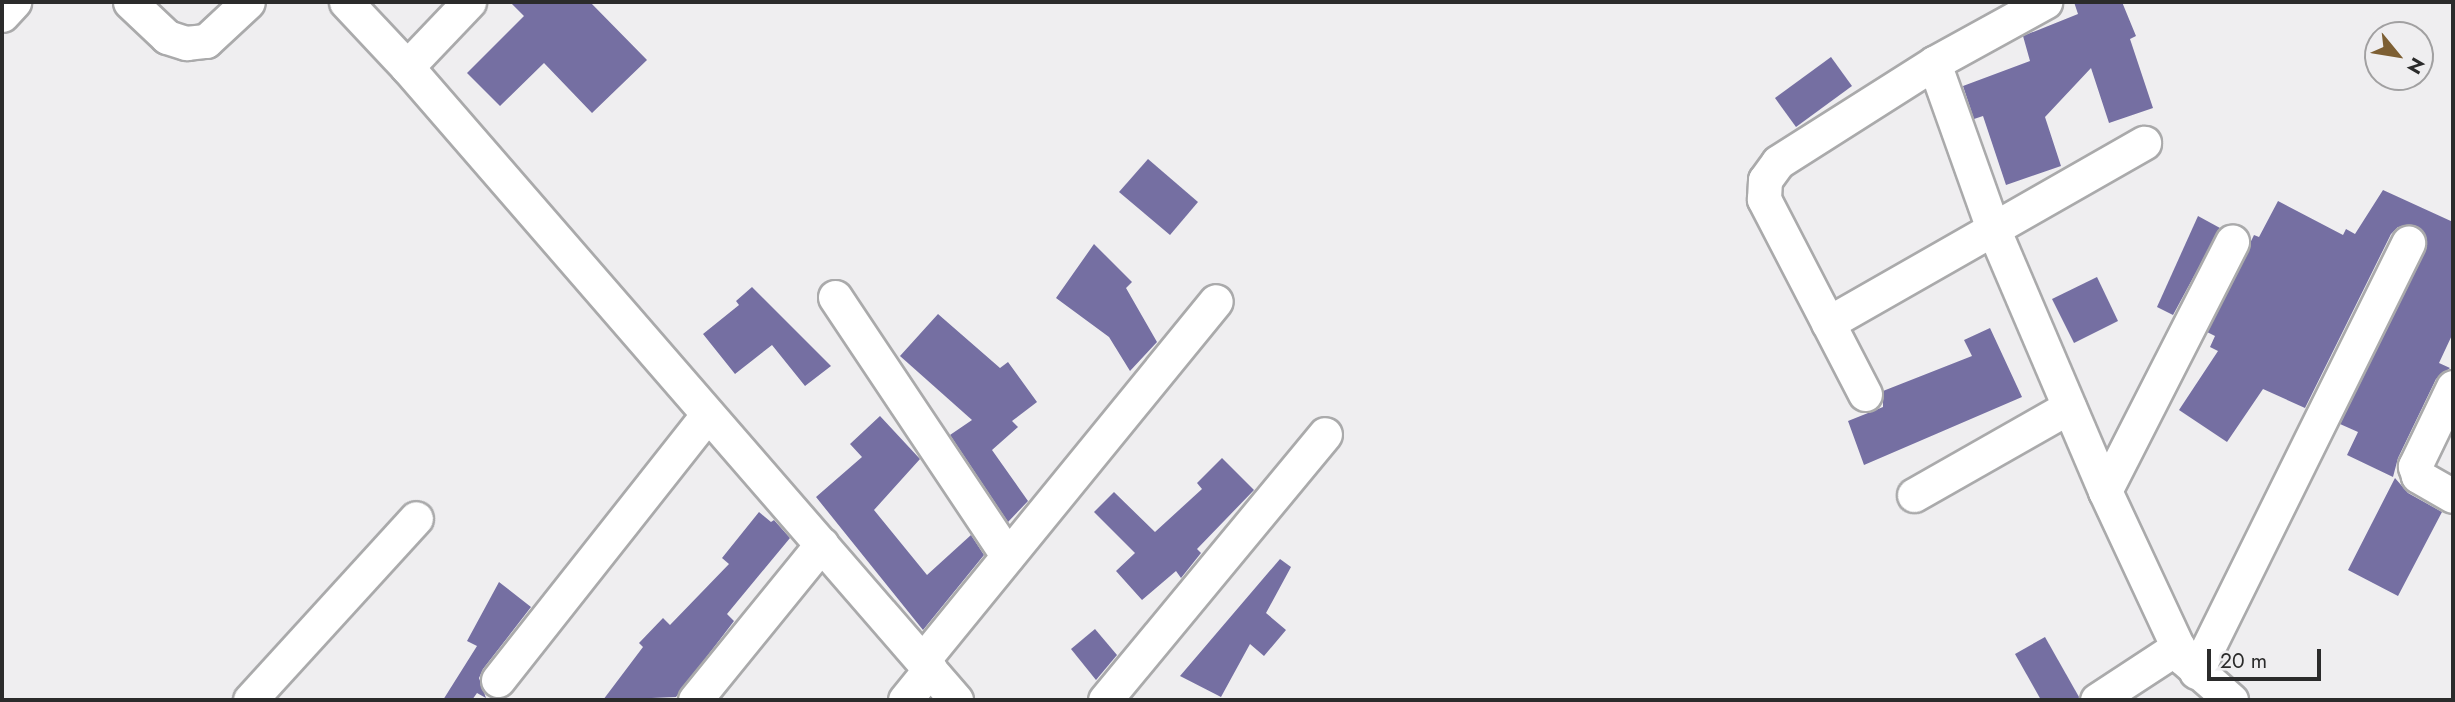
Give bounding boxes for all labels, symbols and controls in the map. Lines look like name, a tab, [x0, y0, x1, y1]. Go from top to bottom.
north arrow	[2364, 21, 2434, 91]
text: N	[2400, 52, 2431, 79]
scale bar	[2210, 636, 2324, 680]
text: 20 m	[2220, 646, 2267, 676]

